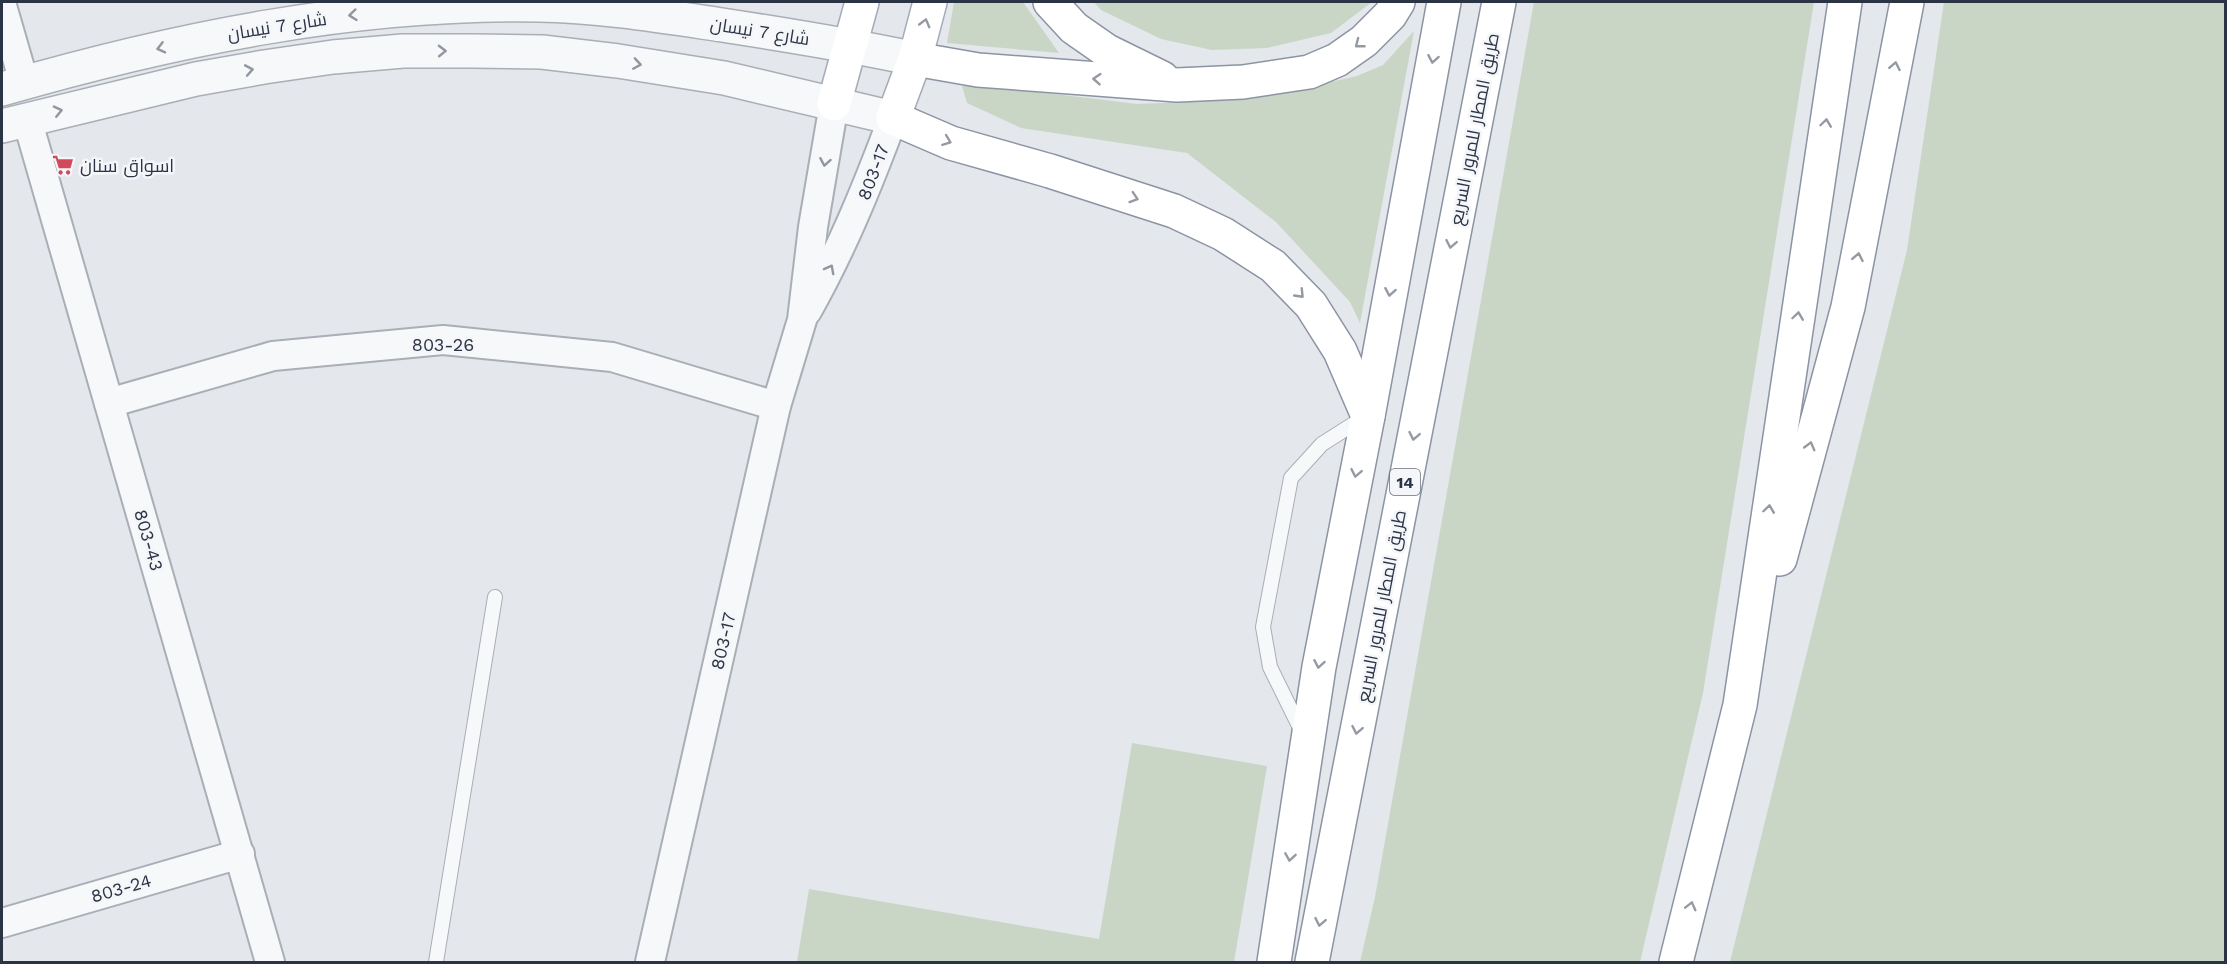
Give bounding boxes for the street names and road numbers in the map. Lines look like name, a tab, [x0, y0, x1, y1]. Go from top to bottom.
street label: شارع 7 نيسان	[226, 8, 328, 46]
street label: شارع 7 نيسان	[709, 13, 811, 51]
street label: طريق المطار للمرور السريع	[1445, 31, 1505, 227]
street label: 803-17	[853, 141, 893, 203]
street label: 803-26	[412, 334, 474, 355]
road number: 14	[1390, 469, 1420, 495]
street label: 803-43	[130, 507, 168, 573]
street label: طريق المطار للمرور السريع	[1352, 508, 1412, 704]
street label: 803-17	[706, 610, 740, 672]
street label: 803-24	[88, 869, 154, 907]

